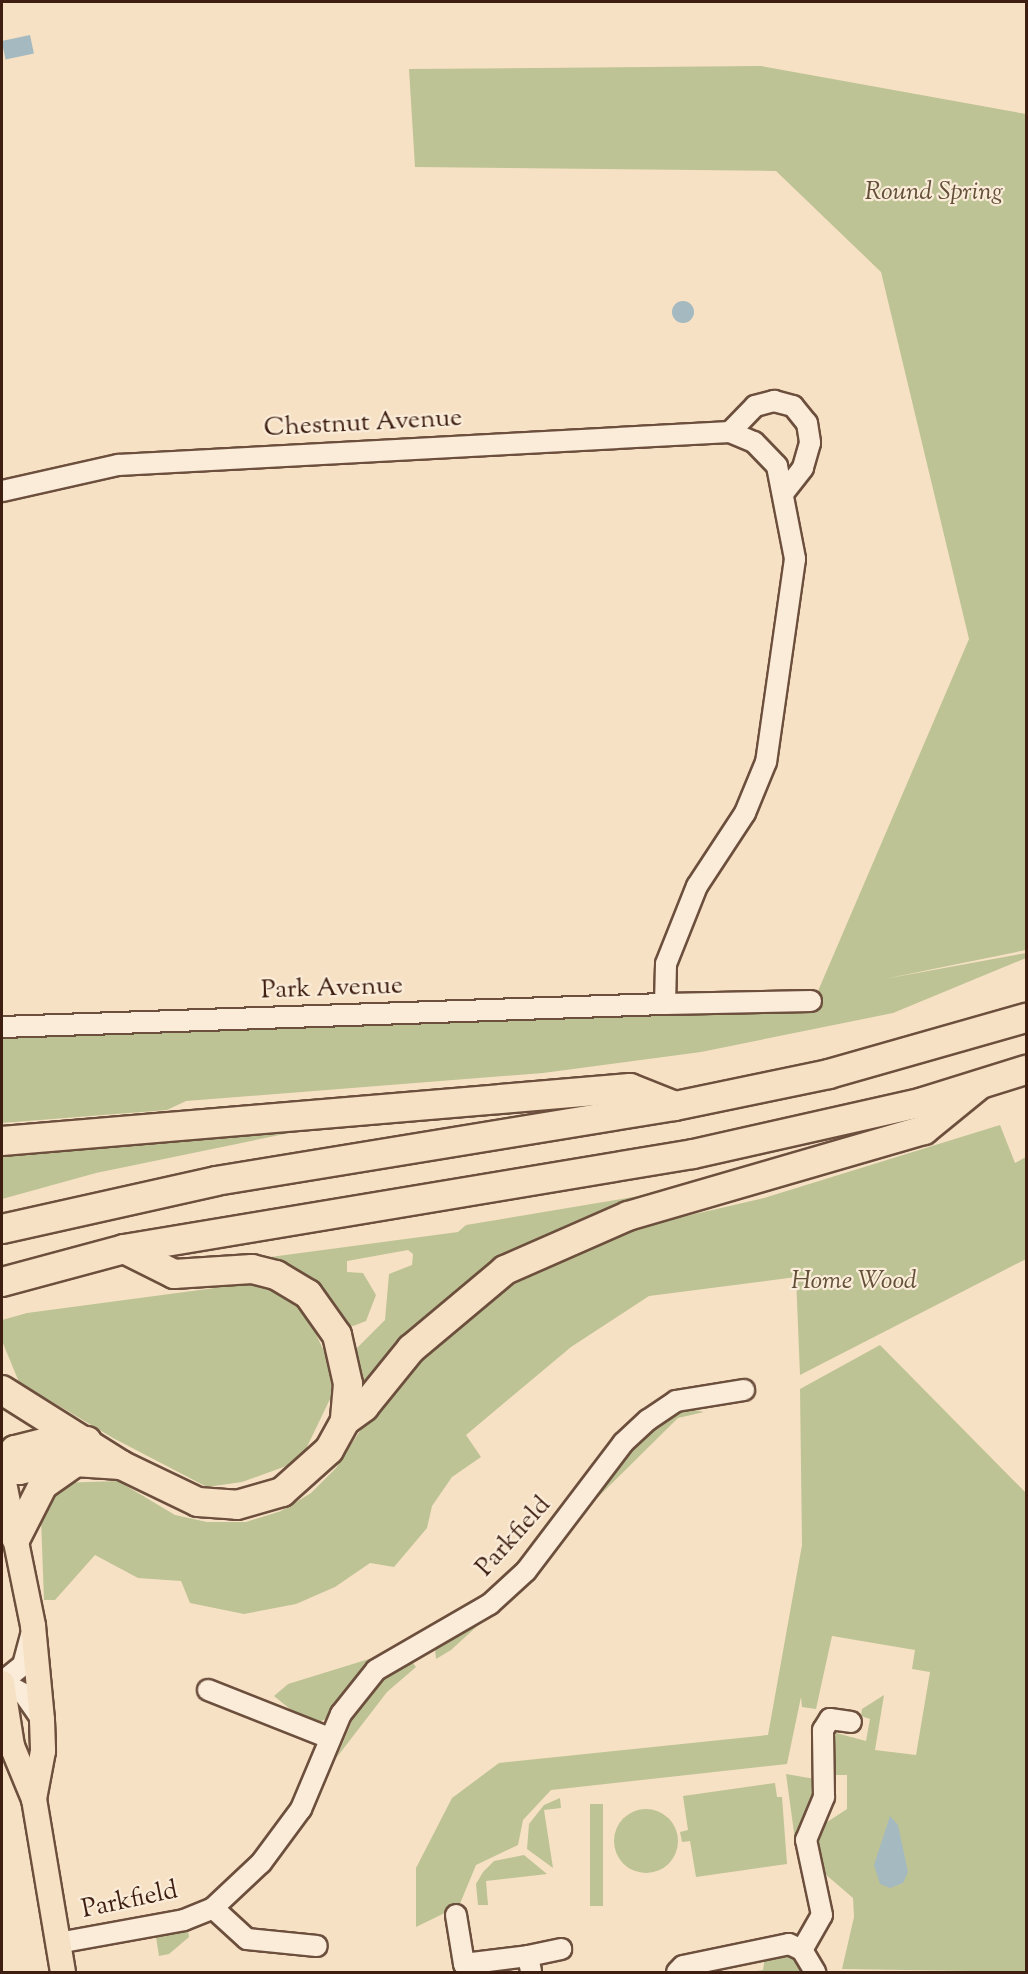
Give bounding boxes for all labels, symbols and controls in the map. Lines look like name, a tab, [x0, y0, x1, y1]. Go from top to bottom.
park label: Round Spring	[865, 177, 1003, 209]
street label: Chestnut Avenue	[263, 403, 463, 445]
street label: Park Avenue	[260, 971, 404, 1007]
park label: Home Wood	[791, 1266, 917, 1298]
street label: Parkfield	[470, 1490, 558, 1584]
street label: Parkfield	[79, 1876, 181, 1926]

